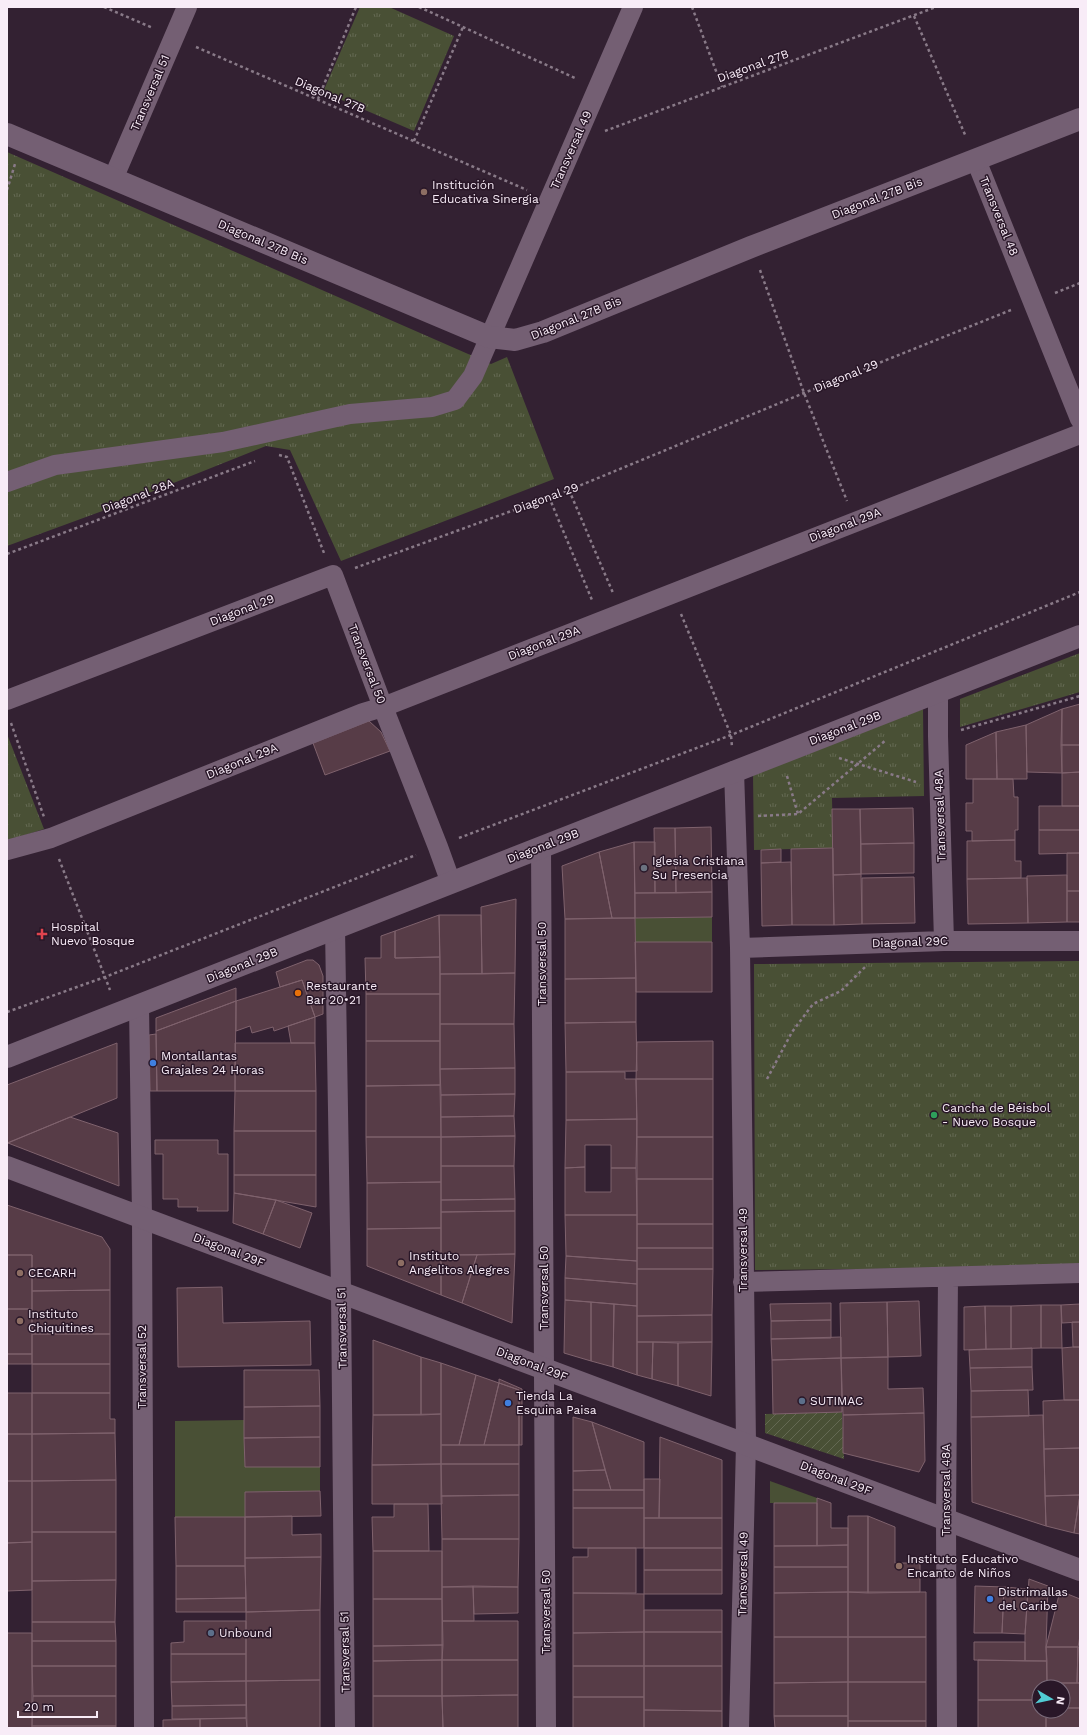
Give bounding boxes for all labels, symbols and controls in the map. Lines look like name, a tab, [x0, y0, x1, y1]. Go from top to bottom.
street label: Diagonal 27B	[715, 47, 791, 85]
street label: Transversal 51	[128, 53, 172, 133]
street label: Diagonal 27B	[293, 74, 367, 116]
street label: Transversal 49	[547, 109, 595, 191]
street label: Diagonal 27B Bis	[829, 174, 925, 222]
street label: Transversal 48	[977, 174, 1021, 258]
place label: Institución Educativa Sinergia	[432, 178, 539, 206]
marker: Institución Educativa Sinergia	[419, 187, 429, 197]
street label: Diagonal 27B Bis	[216, 217, 310, 267]
street label: Diagonal 27B Bis	[529, 293, 623, 343]
street label: Diagonal 29	[812, 357, 880, 395]
street label: Diagonal 28A	[100, 476, 176, 516]
street label: Diagonal 29	[512, 480, 580, 516]
street label: Diagonal 29A	[807, 505, 883, 545]
street label: Diagonal 29	[208, 591, 276, 629]
street label: Transversal 50	[345, 622, 389, 706]
street label: Diagonal 29A	[506, 623, 582, 663]
street label: Diagonal 29B	[807, 708, 883, 748]
street label: Diagonal 29A	[204, 740, 280, 782]
street label: Transversal 48A	[931, 769, 949, 862]
street label: Diagonal 29B	[505, 826, 581, 866]
place label: Iglesia Cristiana Su Presencia	[652, 854, 745, 882]
marker: Iglesia Cristiana Su Presencia	[639, 863, 649, 873]
place label: Hospital Nuevo Bosque	[51, 920, 135, 948]
street label: Transversal 50	[535, 922, 549, 1006]
marker: Hospital Nuevo Bosque	[36, 928, 48, 940]
street label: Diagonal 29C	[872, 934, 948, 950]
street label: Diagonal 29B	[204, 944, 280, 986]
place label: Restaurante Bar 20•21	[306, 979, 377, 1007]
marker: Restaurante Bar 20•21	[293, 988, 303, 998]
place label: Montallantas Grajales 24 Horas	[161, 1049, 264, 1077]
marker: Montallantas Grajales 24 Horas	[148, 1058, 158, 1068]
place label: Cancha de Béisbol - Nuevo Bosque	[942, 1101, 1051, 1129]
marker: Cancha de Béisbol - Nuevo Bosque	[929, 1110, 939, 1120]
street label: Transversal 49	[736, 1208, 750, 1292]
street label: Diagonal 29F	[191, 1230, 267, 1270]
street label: Transversal 50	[537, 1246, 551, 1330]
place label: Instituto Angelitos Alegres	[409, 1249, 510, 1277]
marker: Instituto Angelitos Alegres	[396, 1258, 406, 1268]
place label: CECARH	[28, 1266, 77, 1280]
marker: CECARH	[15, 1268, 25, 1278]
street label: Transversal 51	[334, 1287, 350, 1369]
place label: Instituto Chiquitines	[28, 1307, 94, 1335]
marker: Instituto Chiquitines	[15, 1316, 25, 1326]
street label: Transversal 52	[135, 1325, 149, 1409]
street label: Diagonal 29F	[494, 1344, 570, 1384]
place label: Tienda La Esquina Paisa	[516, 1389, 597, 1417]
place label: SUTIMAC	[810, 1394, 863, 1408]
marker: SUTIMAC	[797, 1396, 807, 1406]
marker: Tienda La Esquina Paisa	[503, 1398, 513, 1408]
street label: Transversal 48A	[939, 1444, 953, 1536]
street label: Diagonal 29F	[798, 1458, 874, 1498]
street label: Transversal 49	[735, 1532, 751, 1616]
place label: Instituto Educativo Encanto de Niños	[907, 1552, 1019, 1580]
marker: Instituto Educativo Encanto de Niños	[894, 1561, 904, 1571]
street label: Transversal 50	[539, 1570, 553, 1654]
place label: Distrimallas del Caribe	[998, 1585, 1068, 1613]
marker: Distrimallas del Caribe	[985, 1594, 995, 1604]
street label: Transversal 51	[337, 1611, 353, 1693]
place label: Unbound	[219, 1626, 272, 1640]
marker: Unbound	[206, 1628, 216, 1638]
north arrow	[1031, 1679, 1071, 1719]
scale bar	[18, 1693, 97, 1719]
text: N	[1053, 1695, 1067, 1706]
text: 20 m	[24, 1700, 54, 1714]

